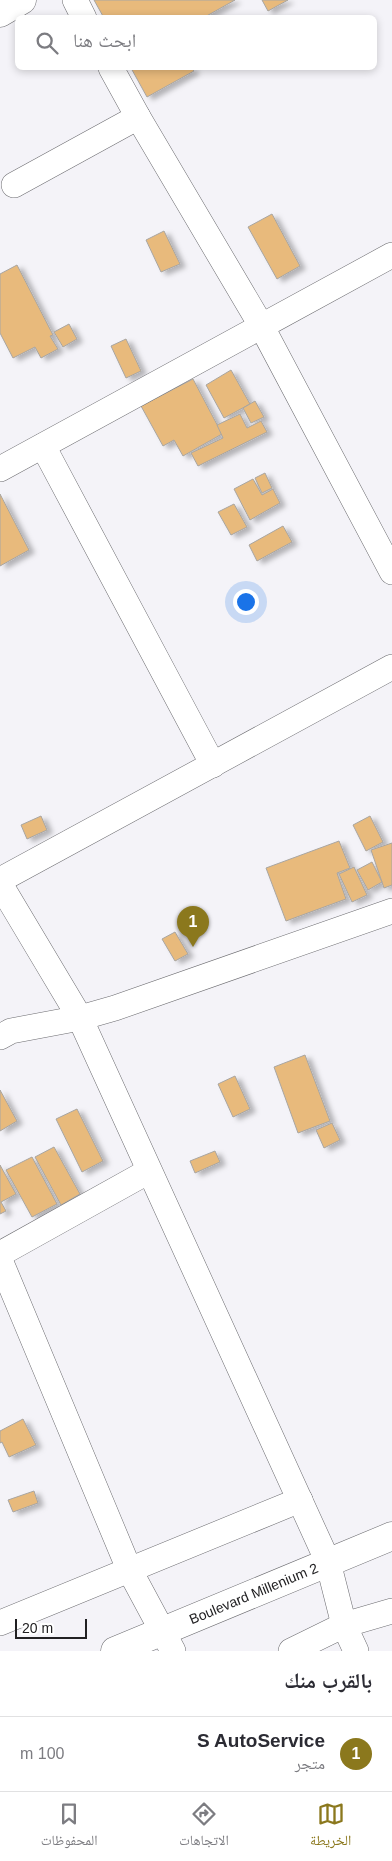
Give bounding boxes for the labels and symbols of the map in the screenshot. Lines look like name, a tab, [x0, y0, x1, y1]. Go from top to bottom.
your location	[233, 589, 259, 615]
pin: 1	[177, 906, 209, 947]
street label: Boulevard Millenium 2	[187, 1560, 320, 1627]
scale bar	[15, 1616, 88, 1639]

